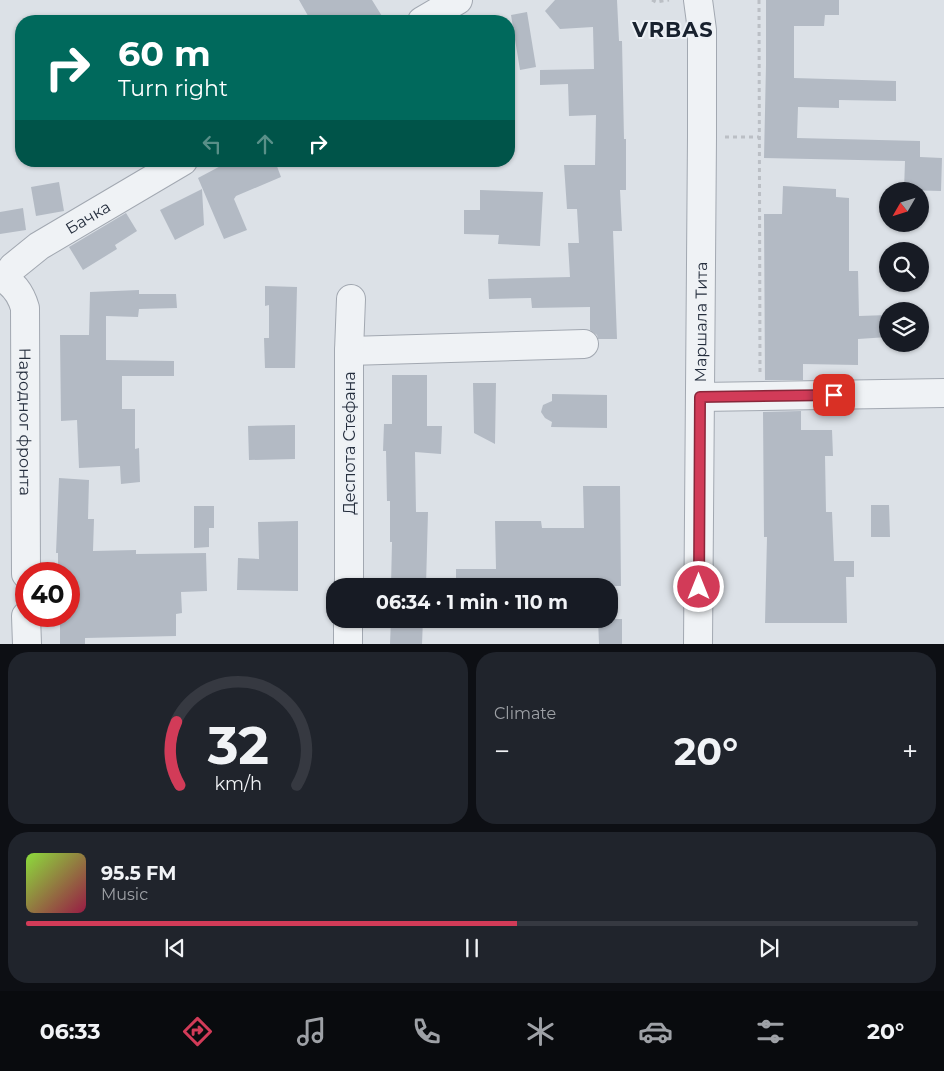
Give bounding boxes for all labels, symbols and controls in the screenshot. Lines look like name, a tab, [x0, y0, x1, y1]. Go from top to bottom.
district label: VRBAS	[631, 17, 714, 42]
text: 60 m	[118, 32, 211, 75]
icon: right	[35, 35, 100, 100]
text: Turn right	[118, 75, 228, 102]
icon: left	[198, 130, 226, 158]
icon: ahead	[251, 130, 279, 158]
icon: right	[304, 130, 332, 158]
north arrow	[879, 182, 929, 232]
map controls	[879, 182, 929, 352]
street label: Бачка	[62, 197, 114, 238]
button: search	[879, 242, 929, 292]
street label: Маршала Тита	[691, 262, 711, 382]
button: layers	[879, 302, 929, 352]
street label: Народног фронта	[15, 348, 35, 496]
street label: Деспота Стефана	[340, 371, 359, 515]
pin	[813, 374, 855, 416]
icon: arrive	[820, 381, 848, 409]
position arrow	[672, 560, 724, 612]
speed limit sign: 40	[15, 562, 80, 627]
text: 06:34 · 1 min · 110 m	[376, 591, 568, 614]
text: Climate	[494, 704, 556, 723]
text: 32	[206, 714, 269, 777]
text: 20°	[674, 728, 738, 775]
text: −	[494, 734, 510, 768]
text: +	[902, 734, 918, 768]
text: km/h	[214, 773, 262, 794]
text: 95.5 FM	[101, 862, 176, 885]
text: Music	[101, 885, 148, 904]
icon: previous	[161, 934, 189, 962]
icon: pause	[458, 934, 486, 962]
icon: next	[755, 934, 783, 962]
icon: directions	[180, 1014, 215, 1049]
icon: music	[294, 1014, 329, 1049]
icon: phone	[409, 1014, 444, 1049]
icon: climate	[523, 1014, 558, 1049]
icon: car	[638, 1014, 673, 1049]
icon: filters	[753, 1014, 788, 1049]
text: 06:33	[40, 1018, 100, 1045]
text: 20°	[867, 1018, 904, 1045]

